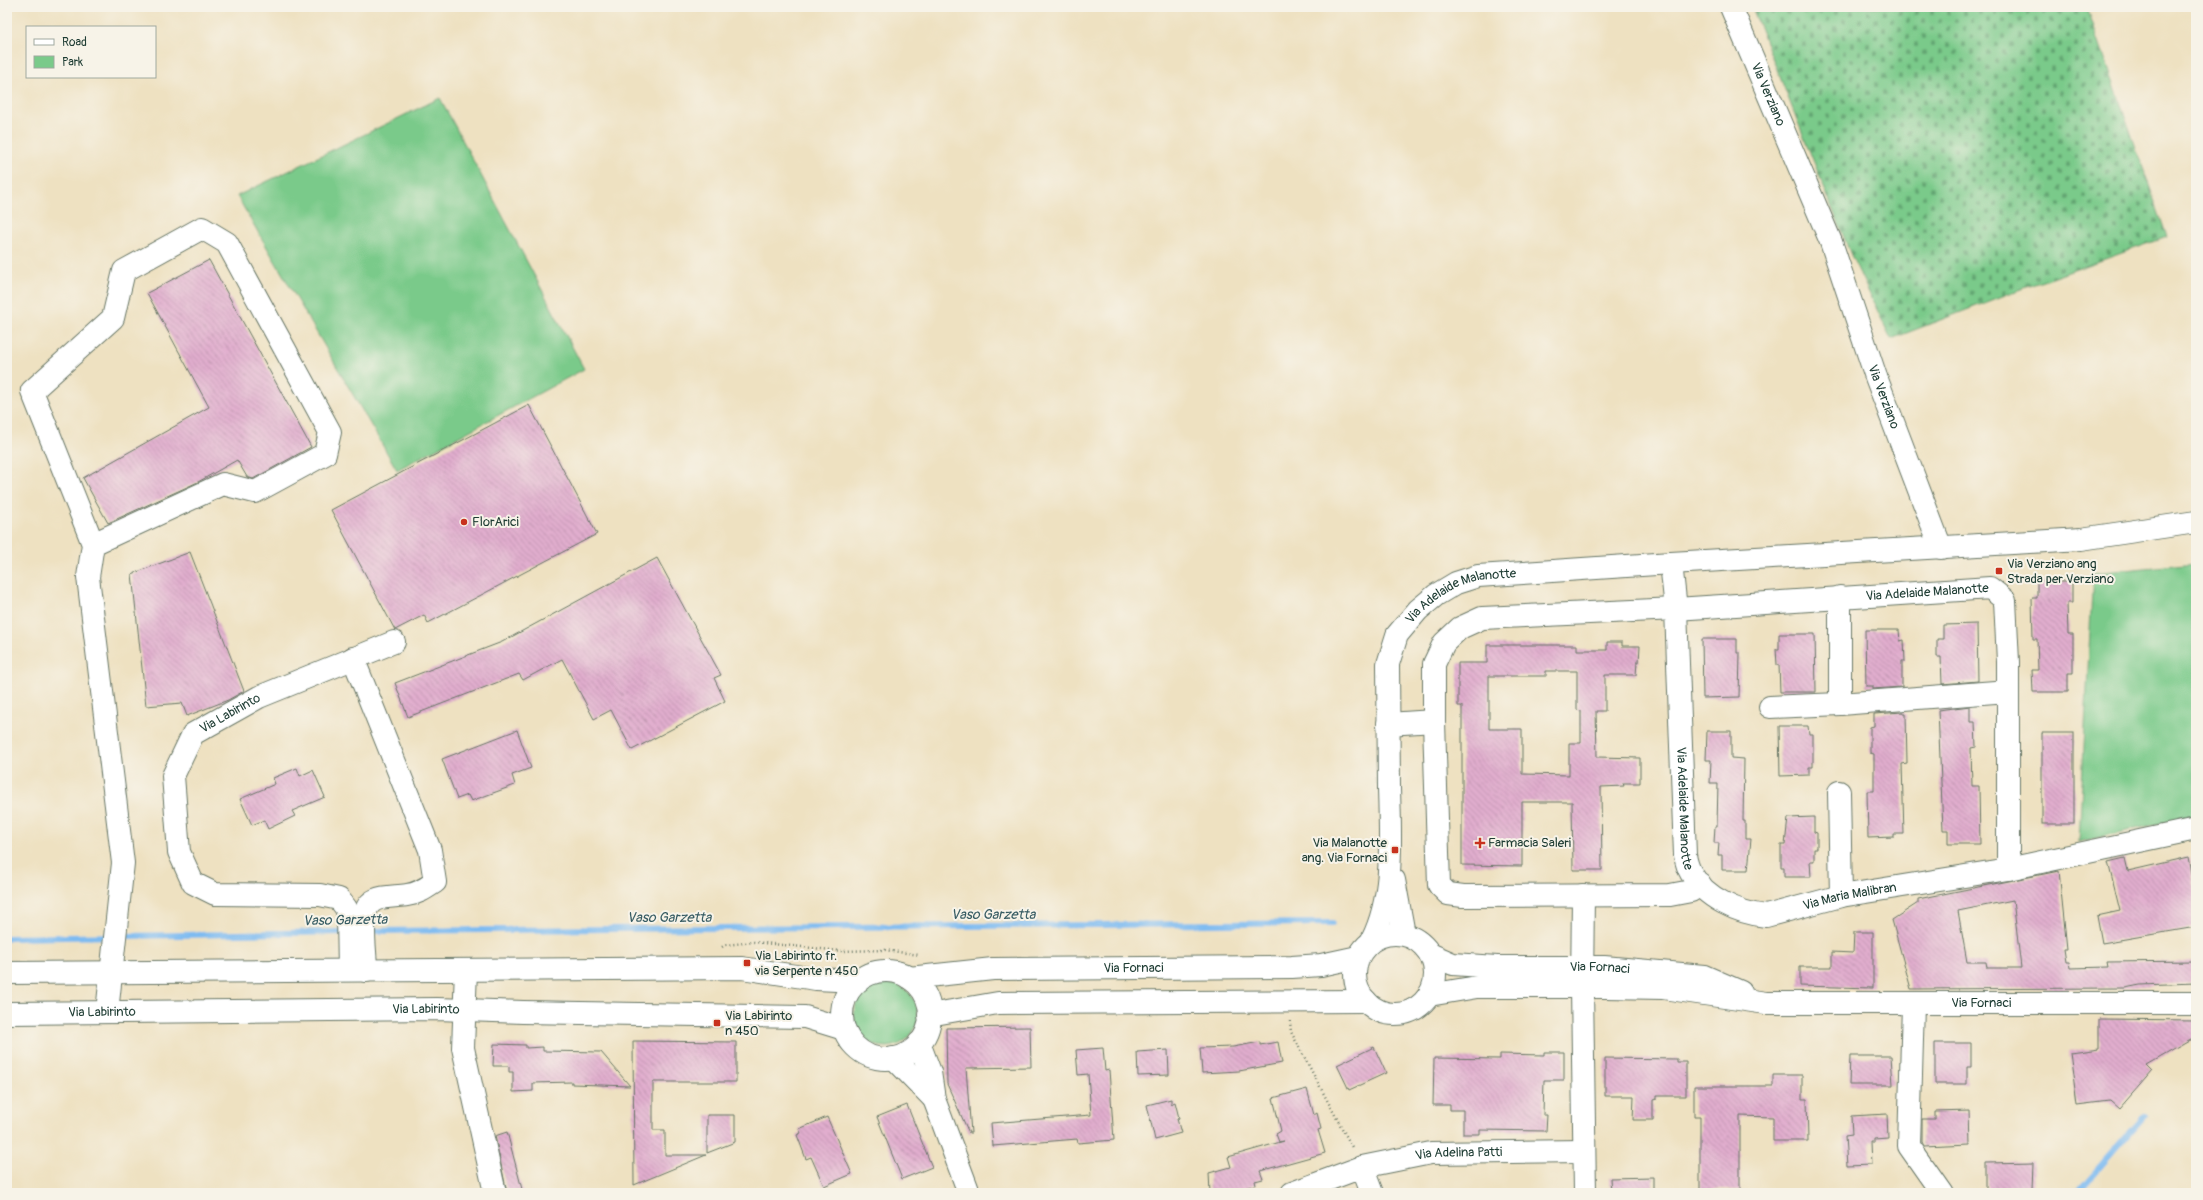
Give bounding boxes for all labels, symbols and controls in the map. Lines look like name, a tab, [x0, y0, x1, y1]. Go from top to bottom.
legend	[26, 26, 156, 78]
text: Road	[62, 35, 87, 50]
text: Park	[62, 55, 83, 70]
street label: Via Verziano	[1748, 60, 1789, 129]
street label: Via Verziano	[1865, 363, 1903, 431]
place label: FlorArici	[472, 514, 519, 530]
marker: FlorArici	[459, 517, 469, 527]
place label: Via Verziano ang Strada per Verziano	[2007, 556, 2114, 587]
street label: Via Adelaide Malanotte	[1402, 565, 1517, 627]
marker: Via Verziano ang Strada per Verziano	[1994, 566, 2004, 576]
street label: Via Adelaide Malanotte	[1865, 580, 1990, 604]
street label: Via Labirinto	[197, 690, 263, 737]
street label: Via Adelaide Malanotte	[1673, 747, 1697, 873]
place label: Via Malanotte ang. Via Fornaci	[1302, 835, 1388, 866]
place label: Farmacia Saleri	[1488, 835, 1571, 851]
marker: Farmacia Saleri	[1475, 838, 1485, 848]
marker: Via Malanotte ang. Via Fornaci	[1390, 845, 1400, 855]
street label: Via Maria Malibran	[1801, 879, 1898, 914]
water label: Vaso Garzetta	[951, 906, 1037, 923]
water label: Vaso Garzetta	[627, 909, 713, 926]
water label: Vaso Garzetta	[303, 911, 389, 929]
place label: Via Labirinto fr. via Serpente n 450	[754, 948, 858, 979]
marker: Via Labirinto fr. via Serpente n 450	[742, 958, 752, 968]
street label: Via Fornaci	[1570, 959, 1631, 977]
street label: Via Fornaci	[1103, 960, 1164, 976]
street label: Via Fornaci	[1951, 995, 2011, 1011]
street label: Via Labirinto	[392, 1001, 460, 1018]
street label: Via Labirinto	[68, 1004, 136, 1020]
place label: Via Labirinto n 450	[725, 1008, 792, 1039]
marker: Via Labirinto n 450	[712, 1018, 722, 1028]
street label: Via Adelina Patti	[1414, 1144, 1502, 1164]

